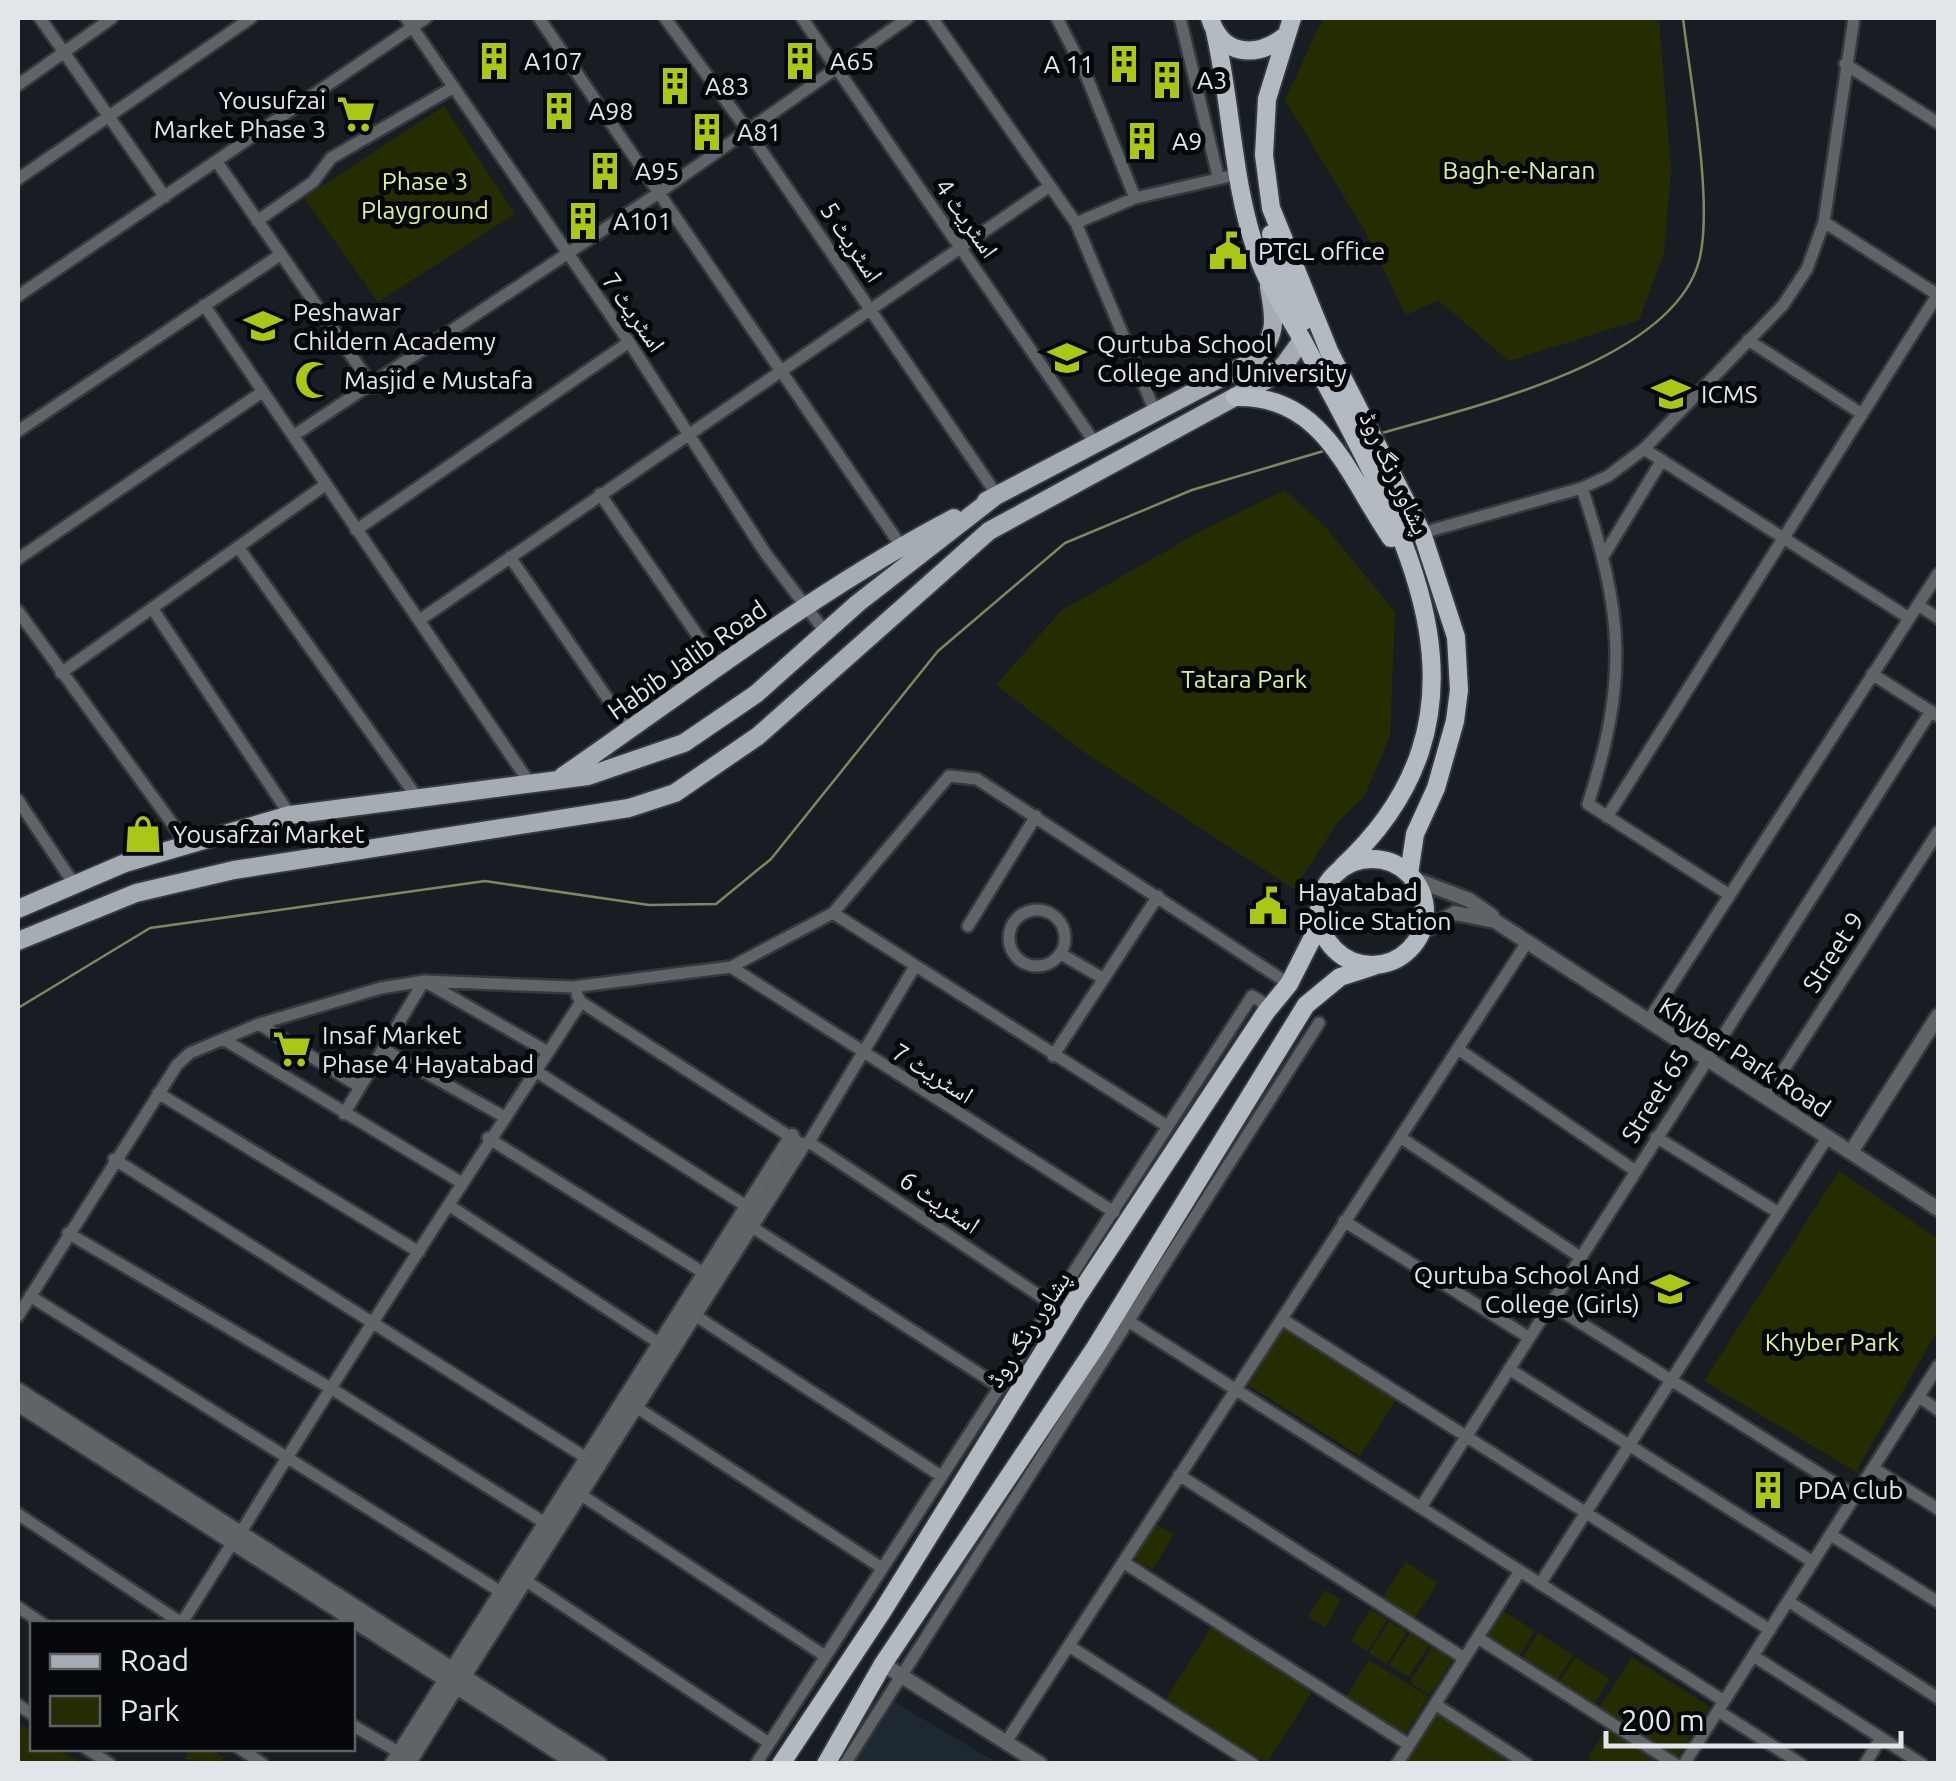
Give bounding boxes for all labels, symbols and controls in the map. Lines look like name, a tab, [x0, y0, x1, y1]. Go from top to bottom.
building icon: A107	[473, 40, 515, 82]
building icon: A65	[779, 40, 821, 82]
building icon: A 11	[1103, 43, 1145, 85]
place label: A107	[524, 47, 583, 75]
place label: A65	[830, 47, 874, 75]
place label: A 11	[1044, 50, 1094, 78]
building icon: A3	[1146, 59, 1188, 101]
building icon: A83	[654, 65, 696, 107]
place label: A3	[1197, 66, 1227, 94]
place label: A83	[705, 72, 749, 100]
place label: Yousufzai Market Phase 3	[154, 86, 326, 143]
building icon: A98	[538, 90, 580, 132]
supermarket icon: Yousufzai Market Phase 3	[335, 93, 377, 135]
place label: A98	[589, 97, 633, 125]
building icon: A81	[686, 111, 728, 153]
place label: A81	[737, 118, 781, 146]
building icon: A9	[1121, 120, 1163, 162]
place label: A9	[1172, 127, 1202, 155]
building icon: A95	[584, 150, 626, 192]
park label: Bagh-e-Naran	[1443, 156, 1595, 184]
place label: A95	[635, 157, 679, 185]
park label: Phase 3 Playground	[361, 167, 489, 224]
street label: اسٹریٹ 4	[929, 173, 1004, 263]
street label: اسٹریٹ 5	[815, 197, 889, 288]
building icon: A101	[562, 200, 604, 242]
place label: A101	[613, 207, 672, 235]
public building icon: PTCL office	[1207, 230, 1249, 272]
place label: PTCL office	[1258, 237, 1385, 265]
street label: اسٹریٹ 7	[596, 267, 671, 357]
place label: Peshawar Childern Academy	[293, 298, 496, 355]
school or university icon: Peshawar Childern Academy	[242, 305, 284, 347]
place label: Qurtuba School College and University	[1097, 330, 1347, 387]
school or university icon: Qurtuba School College and University	[1046, 337, 1088, 379]
mosque icon: Masjid e Mustafa	[293, 359, 335, 401]
place label: Masjid e Mustafa	[344, 366, 533, 394]
school or university icon: ICMS	[1650, 373, 1692, 415]
place label: ICMS	[1701, 380, 1758, 408]
street label: پشاور رنگ روڈ	[1353, 407, 1436, 539]
street label: Habib Jalib Road	[602, 595, 772, 725]
park label: Tatara Park	[1181, 665, 1307, 693]
shop icon: Yousafzai Market	[122, 813, 164, 855]
place label: Yousafzai Market	[173, 820, 365, 848]
place label: Hayatabad Police Station	[1298, 878, 1452, 935]
public building icon: Hayatabad Police Station	[1247, 885, 1289, 927]
street label: Street 9	[1797, 907, 1869, 997]
street label: Khyber Park Road	[1654, 991, 1836, 1123]
place label: Insaf Market Phase 4 Hayatabad	[322, 1021, 534, 1078]
supermarket icon: Insaf Market Phase 4 Hayatabad	[271, 1028, 313, 1070]
street label: اسٹریٹ 7	[887, 1037, 979, 1109]
street label: Street 65	[1616, 1045, 1694, 1147]
street label: اسٹریٹ 6	[894, 1165, 985, 1239]
place label: Qurtuba School And College (Girls)	[1414, 1261, 1640, 1318]
street label: پشاور رنگ روڈ	[980, 1266, 1077, 1393]
school or university icon: Qurtuba School And College (Girls)	[1649, 1268, 1691, 1310]
park label: Khyber Park	[1765, 1328, 1900, 1356]
building icon: PDA Club	[1747, 1469, 1789, 1511]
place label: PDA Club	[1798, 1476, 1903, 1504]
legend	[30, 1621, 355, 1751]
text: Road	[120, 1643, 189, 1677]
scale bar	[1606, 1686, 1901, 1748]
text: Park	[120, 1693, 180, 1727]
text: 200 m	[1621, 1703, 1705, 1737]

